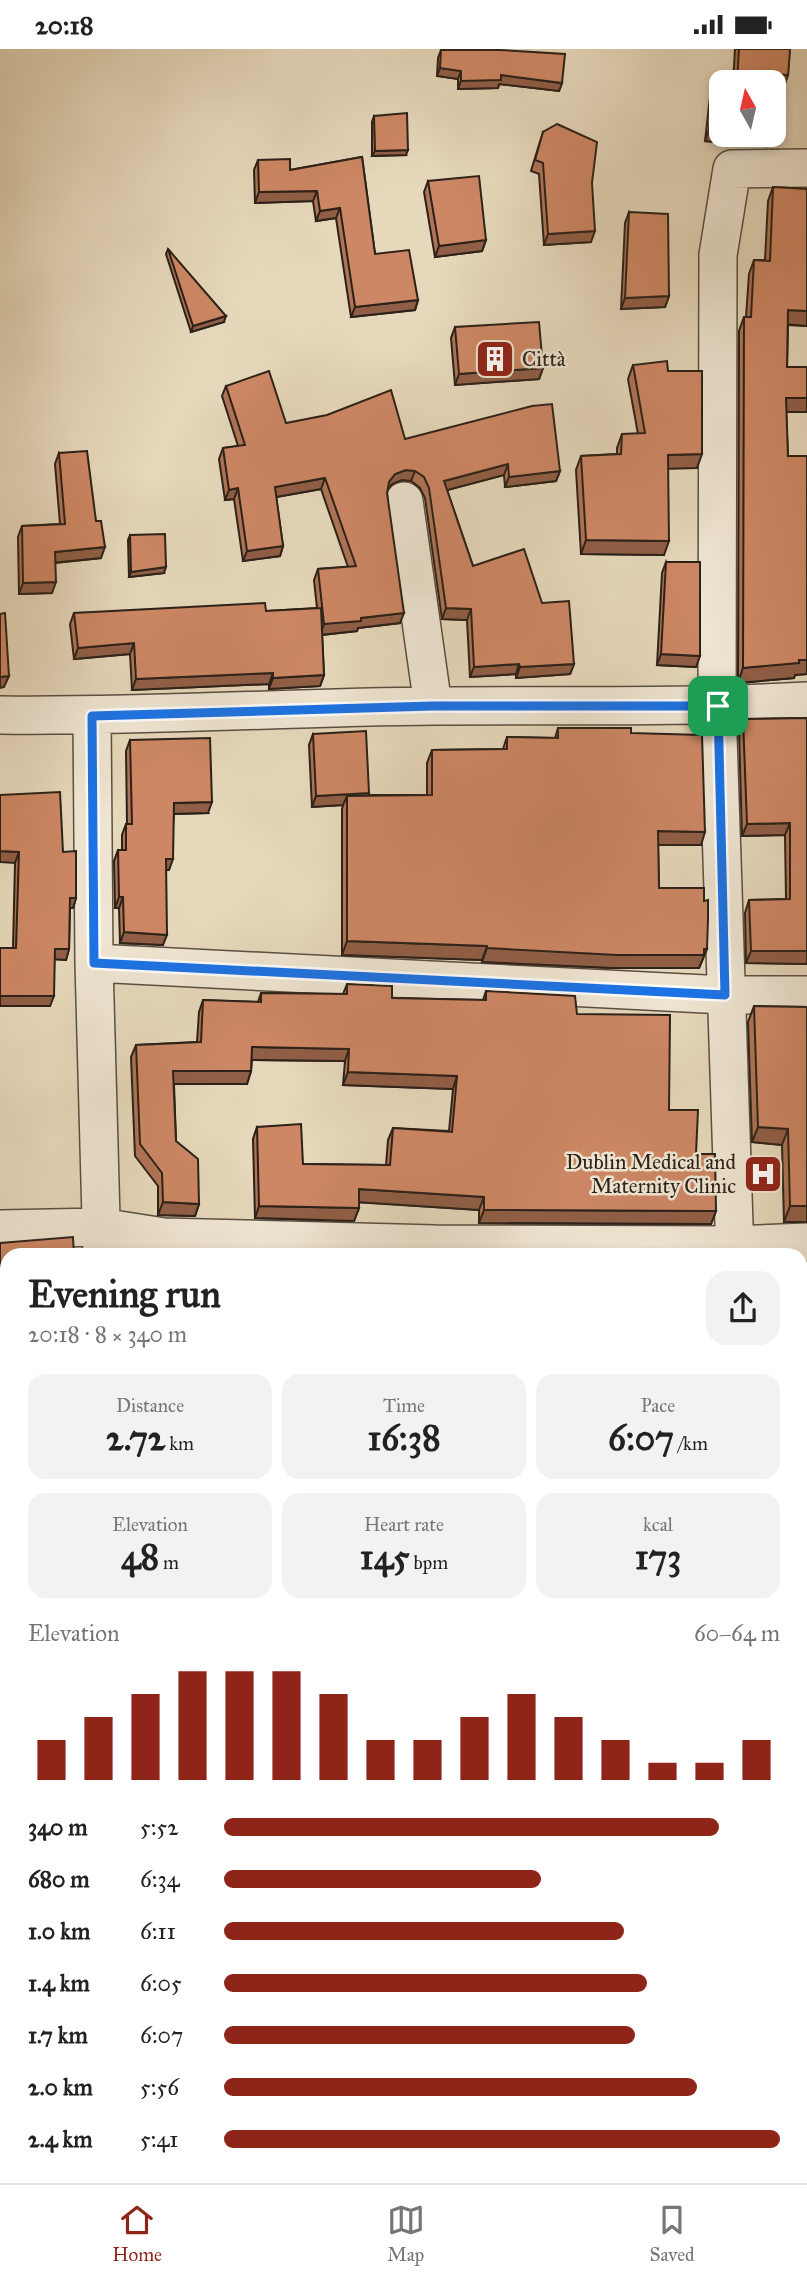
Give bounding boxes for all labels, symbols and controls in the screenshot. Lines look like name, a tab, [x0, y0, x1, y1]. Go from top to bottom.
text: 20:18	[35, 9, 94, 41]
north arrow	[709, 70, 786, 147]
map controls	[709, 70, 786, 147]
building icon: Città	[474, 338, 516, 380]
place label: Città	[522, 346, 566, 372]
pin	[688, 676, 748, 736]
icon: arrive	[699, 687, 737, 725]
place label: Dublin Medical and Maternity Clinic	[566, 1149, 736, 1199]
hospital icon: Dublin Medical and Maternity Clinic	[742, 1153, 784, 1195]
text: Evening run	[28, 1271, 221, 1317]
button: share	[706, 1271, 780, 1345]
text: 20:18 · 8 × 340 m	[28, 1320, 187, 1348]
text: Distance	[116, 1394, 184, 1417]
text: Time	[383, 1394, 425, 1417]
text: Pace	[641, 1394, 675, 1417]
text: 2.72	[106, 1417, 165, 1460]
text: 16:38	[367, 1417, 441, 1460]
text: 6:07	[608, 1417, 674, 1460]
text: km	[165, 1432, 194, 1455]
text: /km	[674, 1432, 708, 1455]
text: Elevation	[112, 1513, 188, 1536]
text: Heart rate	[364, 1513, 444, 1536]
text: kcal	[643, 1513, 673, 1536]
text: 48	[121, 1536, 159, 1579]
text: 145	[360, 1536, 409, 1579]
text: 173	[635, 1536, 681, 1579]
text: m	[159, 1551, 179, 1574]
text: bpm	[409, 1551, 448, 1574]
text: Elevation	[28, 1619, 119, 1647]
text: 60–64 m	[694, 1619, 780, 1647]
text: 340 m	[28, 1813, 88, 1841]
text: 5:52	[140, 1813, 179, 1841]
text: 680 m	[28, 1865, 90, 1893]
text: 6:34	[140, 1865, 180, 1893]
text: 1.0 km	[28, 1917, 90, 1945]
text: 6:11	[140, 1917, 176, 1945]
text: 1.4 km	[28, 1969, 90, 1997]
text: 6:05	[140, 1969, 182, 1997]
text: 1.7 km	[28, 2021, 88, 2049]
text: 6:07	[140, 2021, 183, 2049]
text: 2.0 km	[28, 2073, 93, 2101]
text: 5:56	[140, 2073, 179, 2101]
text: 2.4 km	[28, 2125, 93, 2153]
text: 5:41	[140, 2125, 178, 2153]
tab: Home	[112, 2201, 162, 2266]
tab: Map	[387, 2201, 425, 2266]
tab: Saved	[650, 2201, 695, 2266]

